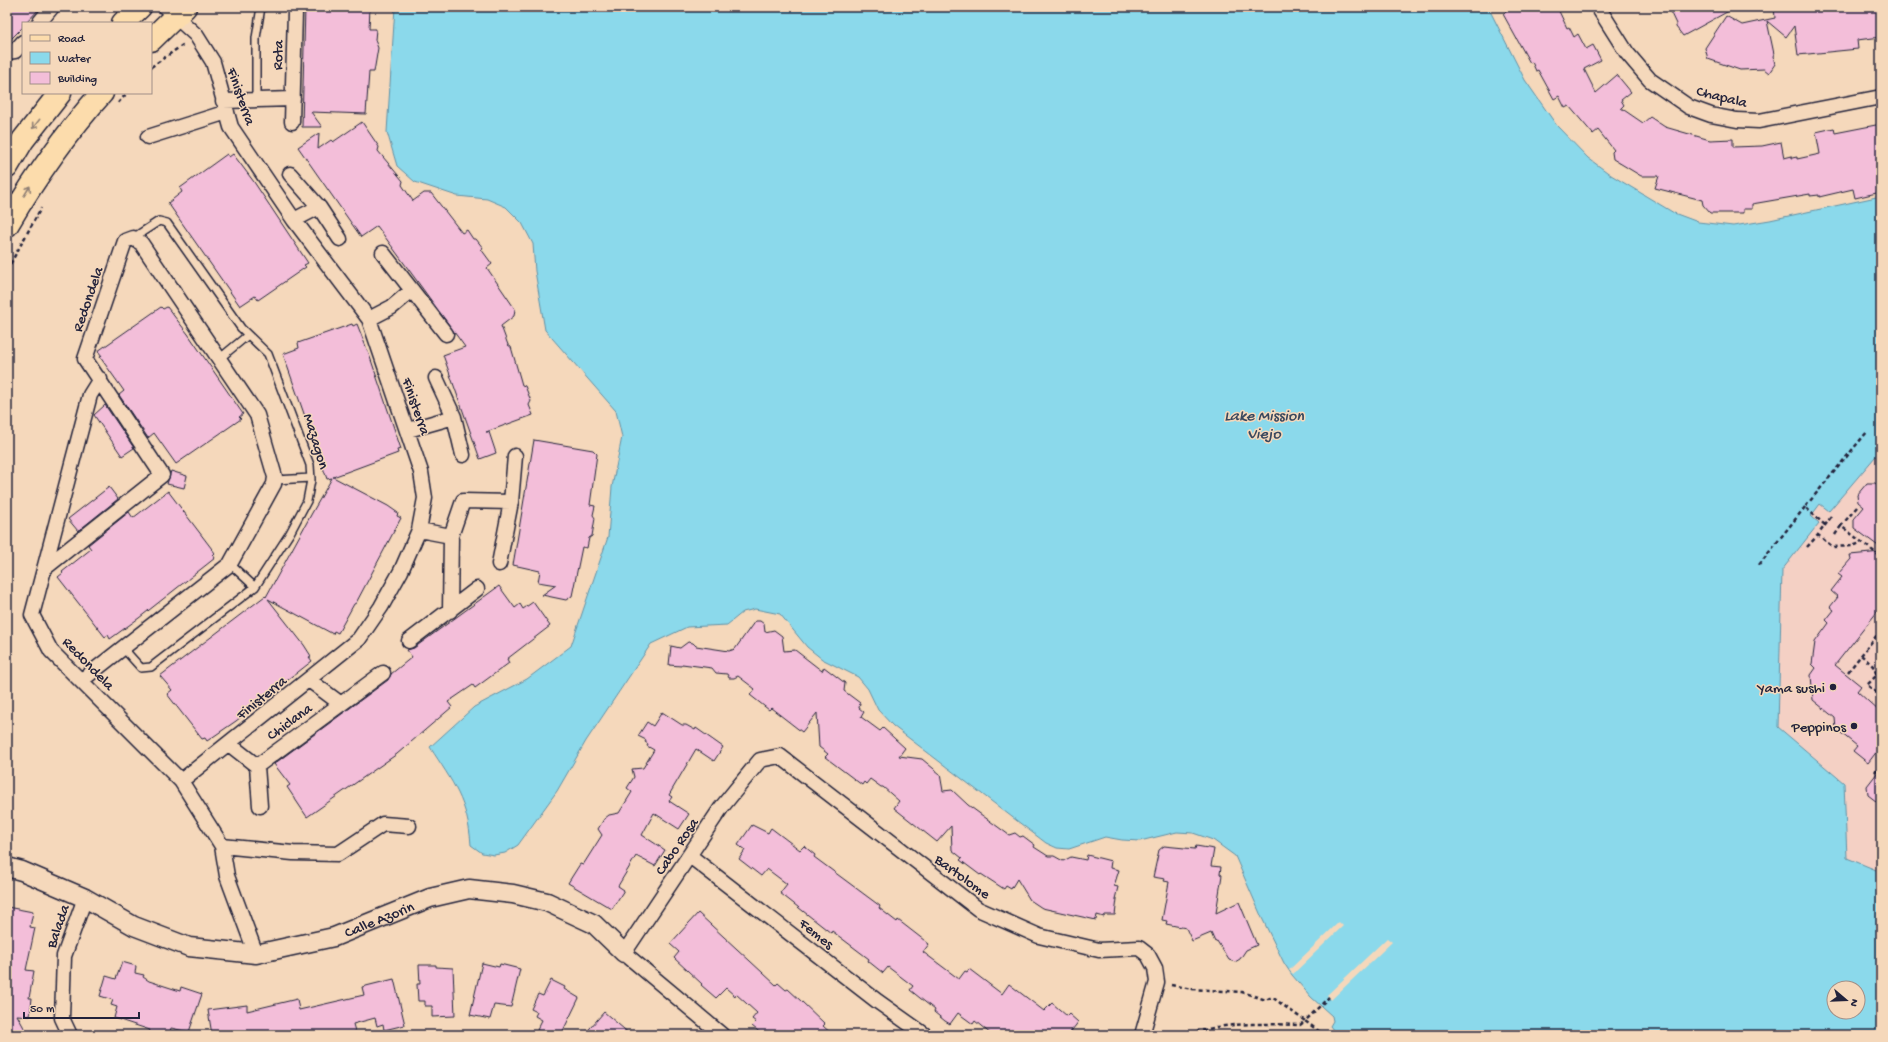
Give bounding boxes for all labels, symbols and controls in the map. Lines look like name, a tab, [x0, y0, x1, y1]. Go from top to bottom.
legend	[22, 22, 152, 94]
text: Road	[58, 33, 85, 47]
street label: Rota	[269, 39, 289, 70]
text: Water	[58, 53, 92, 67]
street label: Finisterra	[222, 65, 259, 128]
text: Building	[57, 73, 97, 87]
street label: Chapala	[1694, 83, 1750, 113]
one-way arrow	[32, 118, 41, 129]
one-way arrow	[23, 185, 31, 197]
street label: Redondela	[69, 264, 109, 334]
street label: Finisterra	[397, 375, 434, 438]
water label: Lake Mission Viejo	[1224, 408, 1304, 445]
street label: Mazagon	[298, 412, 332, 472]
street label: Redondela	[58, 634, 118, 695]
street label: Finisterra	[233, 672, 292, 725]
place label: Yama sushi	[1756, 680, 1825, 698]
marker: Yama sushi	[1828, 682, 1838, 692]
street label: Chiclana	[264, 700, 317, 745]
place label: Peppinos	[1791, 719, 1846, 737]
marker: Peppinos	[1849, 721, 1859, 731]
street label: Cabo Rosa	[652, 815, 704, 879]
street label: Bartolome	[930, 851, 993, 904]
street label: Calle Azorin	[342, 898, 417, 943]
street label: Balada	[43, 902, 75, 952]
street label: Femes	[794, 915, 837, 954]
north arrow	[1826, 980, 1866, 1020]
scale bar	[24, 994, 139, 1020]
text: N	[1847, 997, 1860, 1008]
text: 50 m	[30, 1003, 55, 1017]

